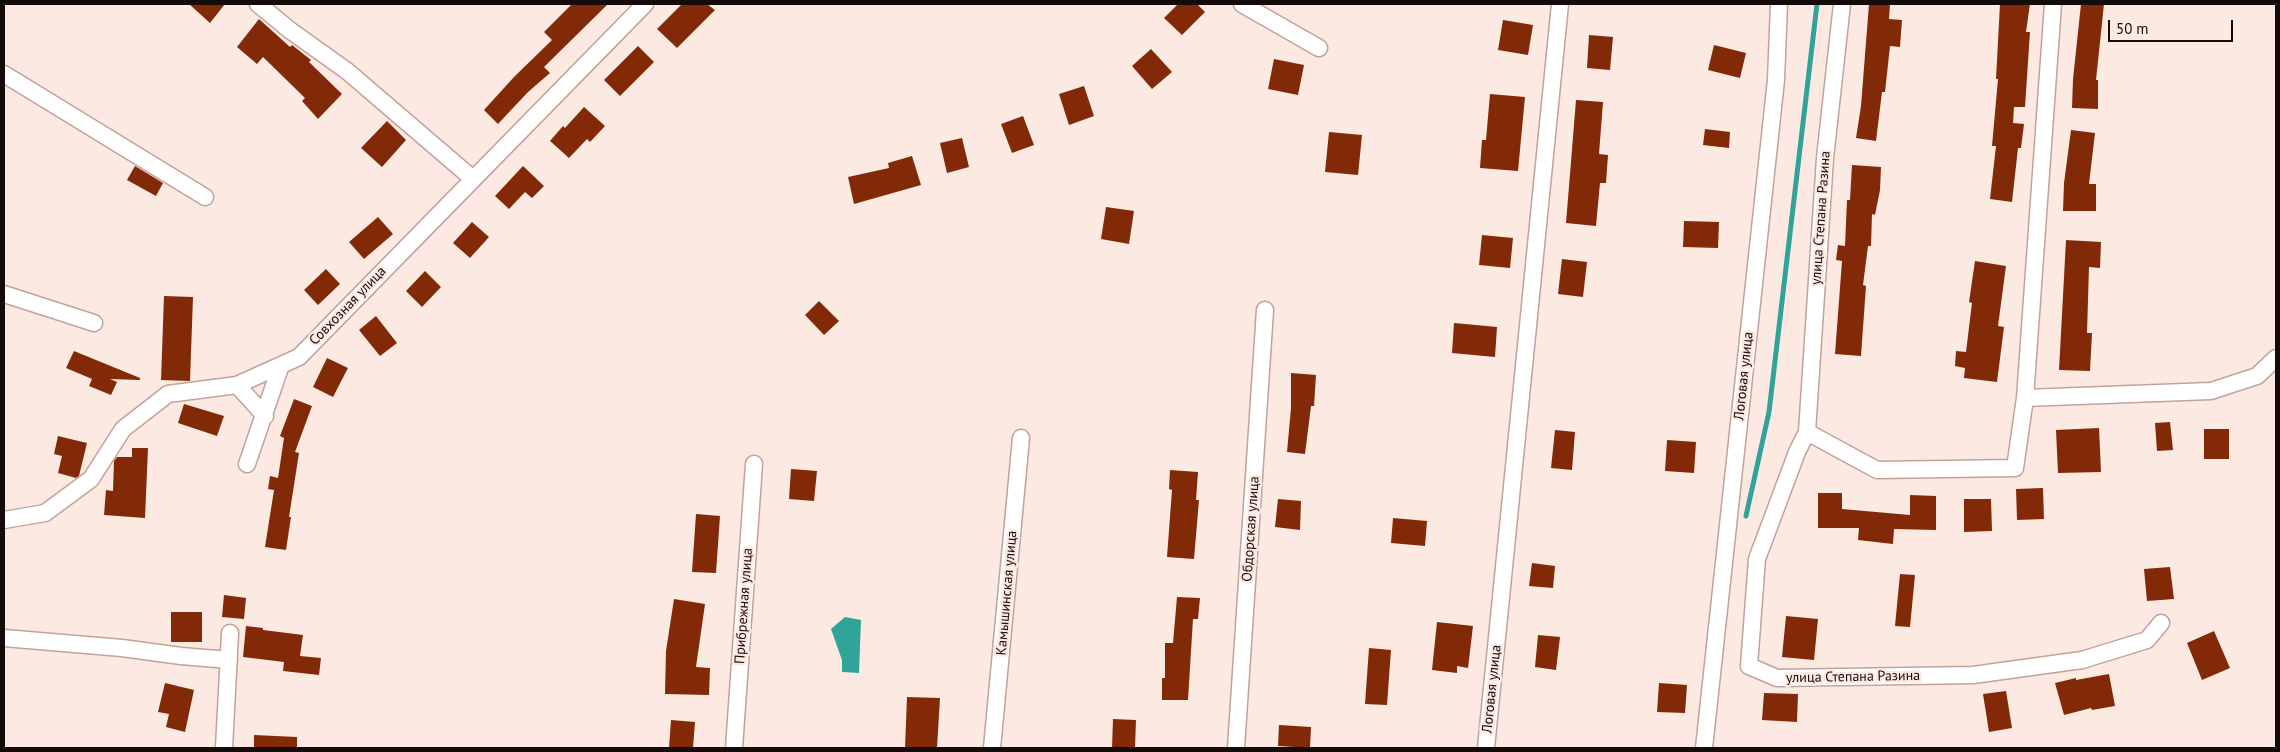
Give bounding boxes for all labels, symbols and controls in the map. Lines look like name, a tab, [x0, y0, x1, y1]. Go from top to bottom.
scale bar	[2110, 10, 2235, 42]
text: 50 m	[2116, 19, 2149, 38]
street label: улица Степана Разина	[1808, 150, 1834, 286]
street label: Совхозная улица	[306, 263, 390, 349]
street label: Логовая улица	[1731, 331, 1757, 421]
street label: Обдорская улица	[1239, 476, 1263, 582]
street label: Камышинская улица	[993, 530, 1021, 656]
street label: Прибрежная улица	[732, 547, 756, 665]
street label: Логовая улица	[1479, 644, 1505, 734]
street label: улица Степана Разина	[1786, 667, 1920, 687]

